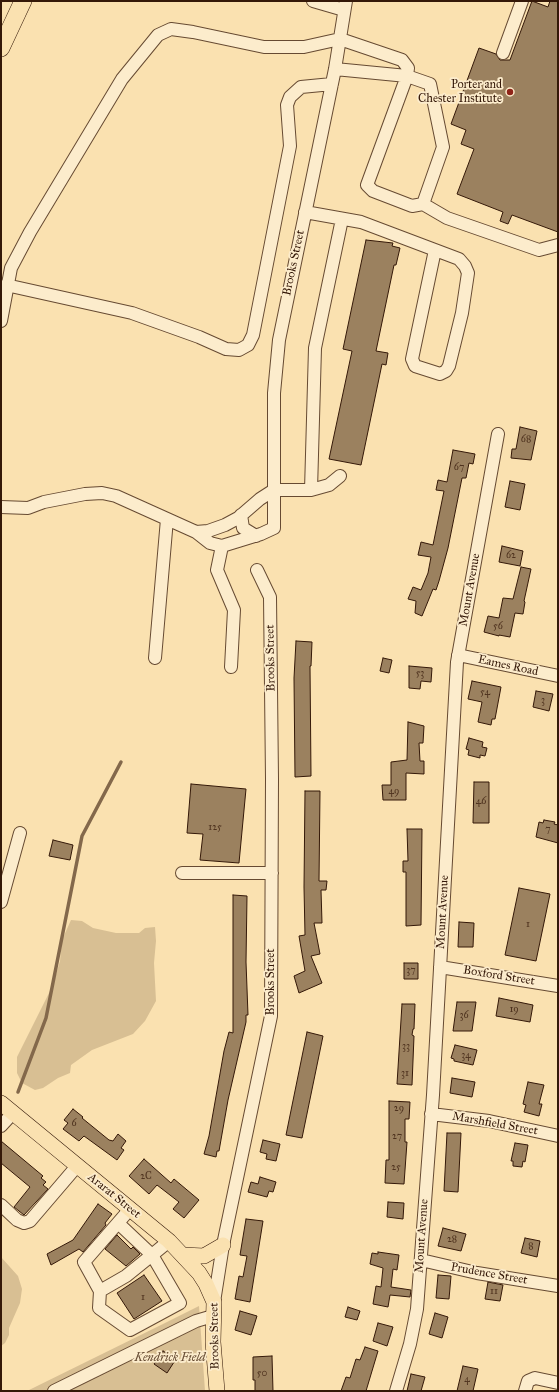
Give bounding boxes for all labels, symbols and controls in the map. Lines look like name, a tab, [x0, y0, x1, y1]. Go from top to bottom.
place label: Porter and Chester Institute	[418, 78, 502, 106]
marker: Porter and Chester Institute	[505, 87, 515, 97]
street label: Brooks Street	[280, 229, 308, 297]
house number: 68	[521, 434, 531, 446]
house number: 67	[454, 462, 464, 474]
house number: 62	[506, 550, 516, 562]
street label: Mount Avenue	[456, 552, 484, 628]
house number: 56	[493, 621, 503, 633]
street label: Brooks Street	[263, 624, 279, 692]
street label: Eames Road	[477, 653, 539, 679]
house number: 53	[416, 668, 424, 680]
house number: 54	[480, 687, 490, 699]
house number: 3	[541, 695, 545, 707]
house number: 49	[389, 786, 399, 798]
house number: 46	[476, 796, 486, 808]
house number: 125	[208, 822, 222, 834]
house number: 7	[545, 824, 551, 836]
street label: Mount Avenue	[434, 875, 452, 949]
house number: 1	[526, 919, 530, 931]
street label: Brooks Street	[264, 949, 278, 1015]
street label: Boxford Street	[462, 963, 536, 989]
house number: 37	[406, 965, 416, 977]
house number: 19	[509, 1004, 519, 1016]
house number: 36	[459, 1010, 469, 1022]
house number: 33	[402, 1041, 410, 1053]
house number: 34	[461, 1050, 471, 1062]
house number: 31	[401, 1068, 409, 1080]
house number: 29	[394, 1103, 404, 1115]
street label: Marshfield Street	[451, 1109, 539, 1139]
house number: 6	[71, 1118, 77, 1130]
house number: 27	[392, 1131, 402, 1143]
house number: 25	[391, 1162, 401, 1174]
street label: Ararat Street	[85, 1170, 143, 1222]
house number: 2C	[140, 1171, 152, 1183]
street label: Mount Avenue	[412, 1199, 432, 1273]
house number: 28	[447, 1234, 457, 1246]
house number: 8	[528, 1241, 534, 1253]
street label: Prudence Street	[449, 1260, 529, 1288]
house number: 11	[490, 1286, 498, 1298]
house number: 1	[141, 1292, 145, 1304]
street label: Brooks Street	[207, 1302, 223, 1370]
park label: Kendrick Field	[134, 1351, 206, 1365]
house number: 50	[257, 1368, 267, 1380]
house number: 4	[464, 1374, 470, 1386]

